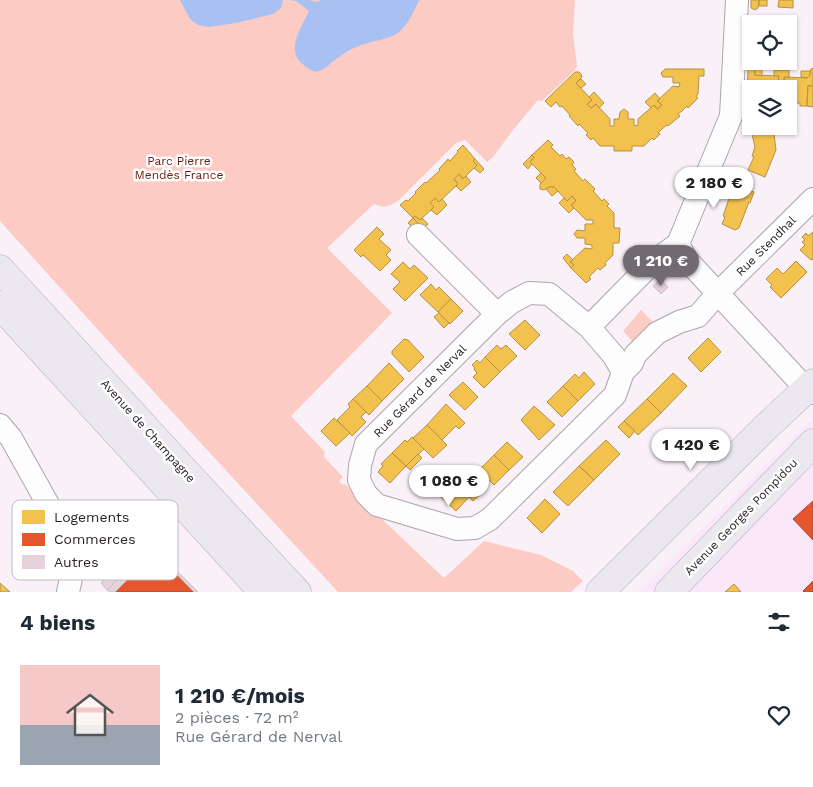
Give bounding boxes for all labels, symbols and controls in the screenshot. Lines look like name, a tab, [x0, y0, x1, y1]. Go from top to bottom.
map controls	[742, 15, 797, 135]
button: locate	[742, 15, 797, 70]
button: layers	[742, 80, 797, 135]
park label: Parc Pierre Mendès France	[135, 154, 223, 182]
pin: 2 180 €	[668, 166, 760, 209]
text: 2 180 €	[685, 173, 743, 192]
street label: Rue Stendhal	[733, 213, 799, 279]
pin: 1 210 €	[615, 244, 707, 287]
text: 1 210 €	[634, 251, 688, 270]
street label: Rue Gérard de Nerval	[371, 342, 469, 440]
street label: Avenue de Champagne	[98, 377, 198, 486]
pin: 1 420 €	[645, 428, 737, 471]
text: 1 420 €	[662, 435, 720, 454]
street label: Avenue Georges Pompidou	[682, 456, 800, 578]
pin: 1 080 €	[403, 464, 495, 507]
text: 1 080 €	[420, 471, 478, 490]
legend	[12, 500, 178, 580]
text: Logements	[54, 509, 129, 525]
text: Commerces	[54, 531, 136, 547]
text: Autres	[54, 554, 99, 570]
icon: filters	[765, 608, 793, 636]
text: 4 biens	[20, 610, 95, 635]
text: 1 210 €/mois	[175, 683, 305, 708]
icon: home	[60, 685, 120, 745]
icon: heart	[765, 701, 793, 729]
text: 2 pièces · 72 m²	[175, 708, 299, 727]
text: Rue Gérard de Nerval	[175, 727, 342, 746]

